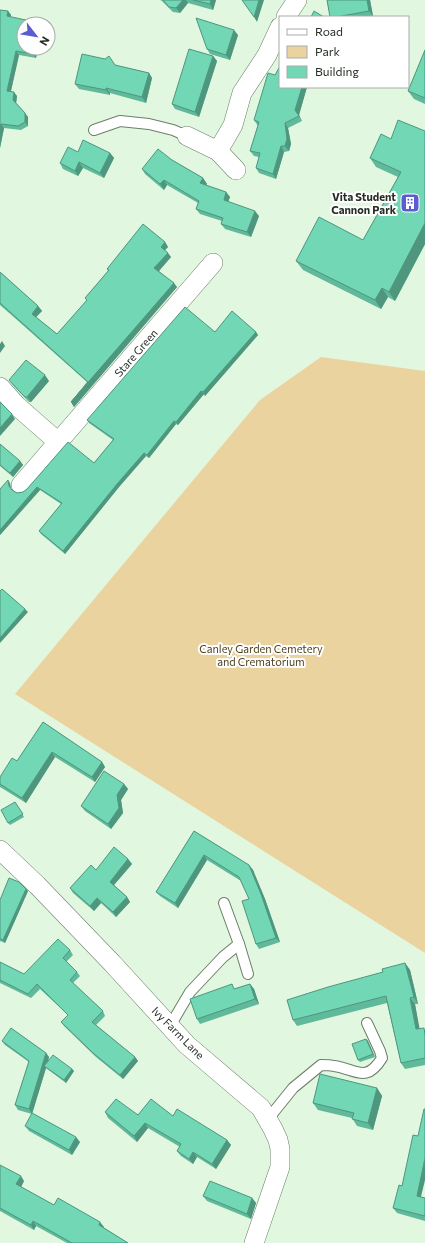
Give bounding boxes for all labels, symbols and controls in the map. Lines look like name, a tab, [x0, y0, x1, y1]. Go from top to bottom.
north arrow	[16, 16, 56, 56]
legend	[279, 16, 409, 88]
text: Road	[315, 24, 343, 38]
text: N	[37, 35, 53, 48]
text: Park	[315, 44, 341, 58]
text: Building	[315, 64, 359, 78]
place label: Vita Student Cannon Park	[331, 190, 397, 216]
building icon: Vita Student Cannon Park	[399, 192, 421, 214]
street label: Stare Green	[111, 326, 160, 379]
park label: Canley Garden Cemetery and Crematorium	[199, 642, 323, 668]
street label: Ivy Farm Lane	[149, 1004, 207, 1062]

